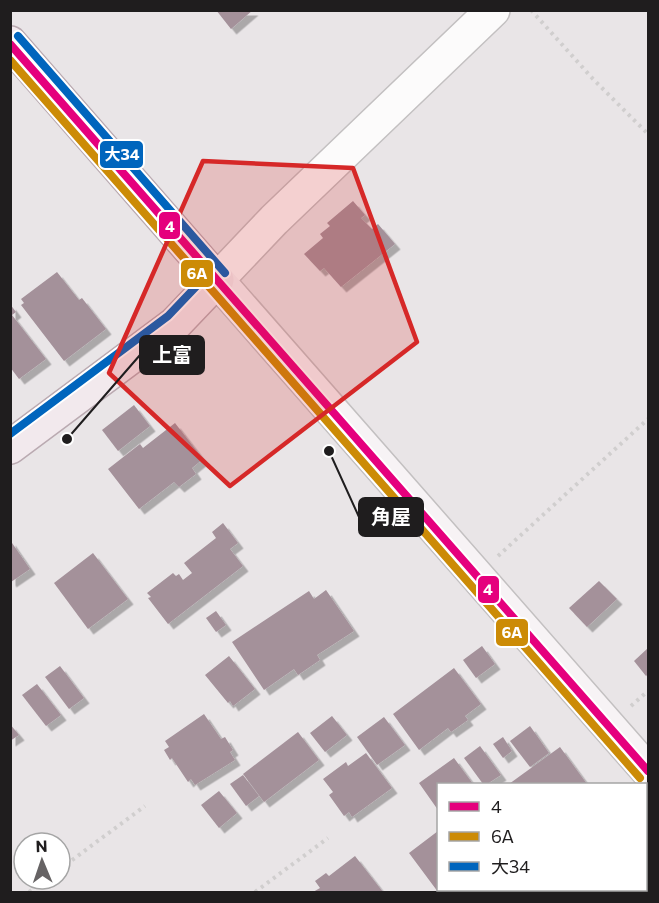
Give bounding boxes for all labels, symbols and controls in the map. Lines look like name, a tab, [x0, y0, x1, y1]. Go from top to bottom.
line badge: 大34	[99, 140, 144, 169]
text: 大34	[104, 144, 140, 163]
line badge: 4	[158, 211, 181, 240]
text: 4	[165, 216, 175, 235]
line badge: 6A	[180, 259, 214, 288]
text: 6A	[187, 263, 208, 282]
callout: 上富	[140, 336, 204, 374]
text: 上富	[152, 342, 192, 366]
callout: 角屋	[359, 498, 423, 536]
text: 角屋	[371, 504, 411, 528]
line badge: 4	[477, 575, 500, 604]
text: 4	[483, 579, 493, 598]
line badge: 6A	[495, 618, 529, 647]
text: 6A	[502, 622, 523, 641]
legend	[437, 783, 647, 891]
text: 4	[491, 795, 502, 817]
text: 6A	[491, 825, 514, 847]
north arrow	[12, 831, 72, 891]
text: N	[35, 836, 48, 855]
text: 大34	[491, 855, 530, 877]

